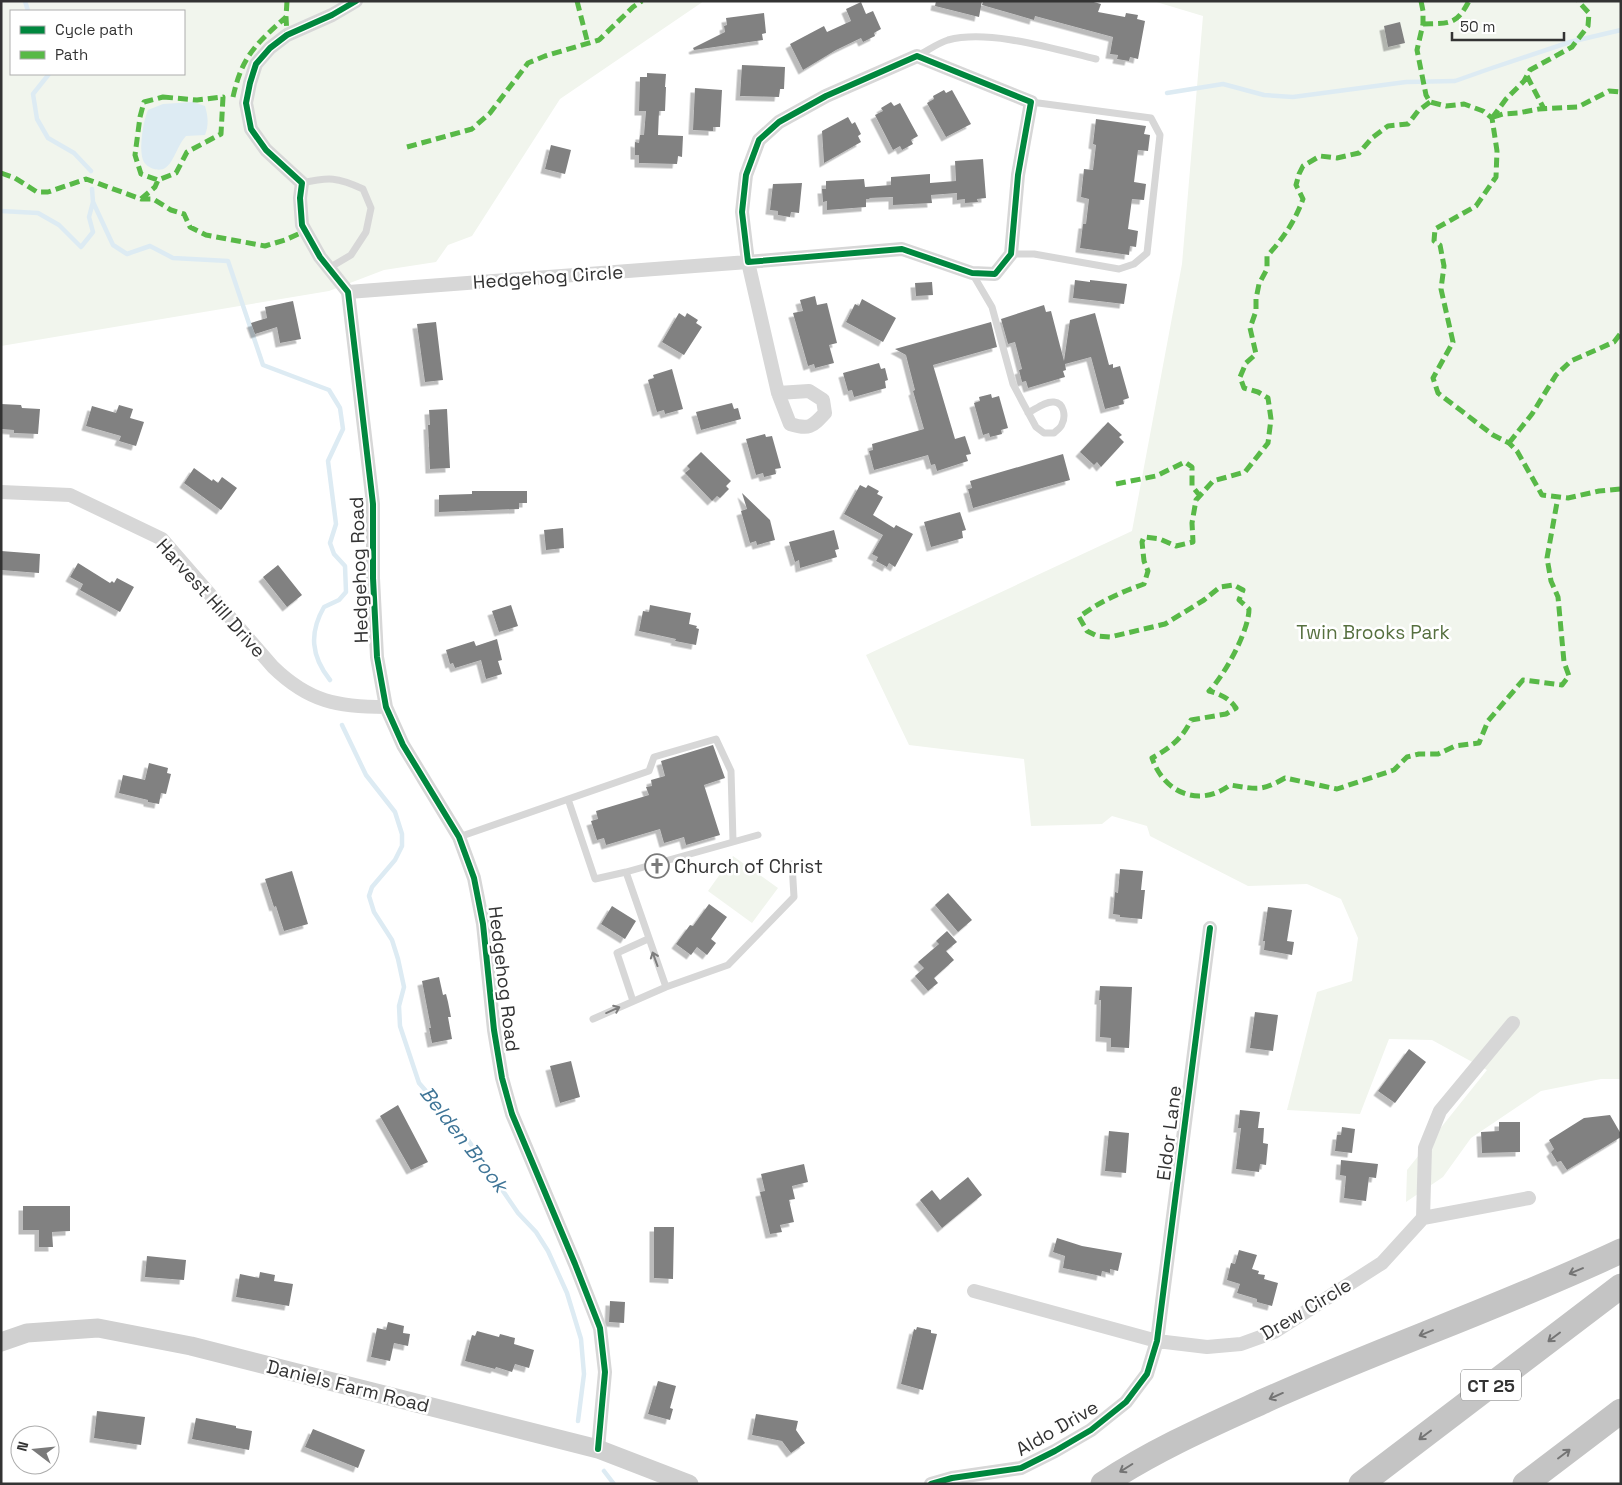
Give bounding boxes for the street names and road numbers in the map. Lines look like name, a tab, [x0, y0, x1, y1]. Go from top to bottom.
street label: Hedgehog Circle	[472, 259, 624, 295]
street label: Hedgehog Road	[344, 496, 374, 644]
street label: Harvest Hill Drive	[151, 533, 271, 663]
street label: Hedgehog Road	[483, 905, 525, 1053]
street label: Eldor Lane	[1151, 1084, 1187, 1182]
street label: Drew Circle	[1256, 1272, 1356, 1346]
street label: Daniels Farm Road	[264, 1354, 432, 1418]
road number: CT 25	[1461, 1370, 1521, 1400]
street label: Aldo Drive	[1011, 1394, 1103, 1462]

